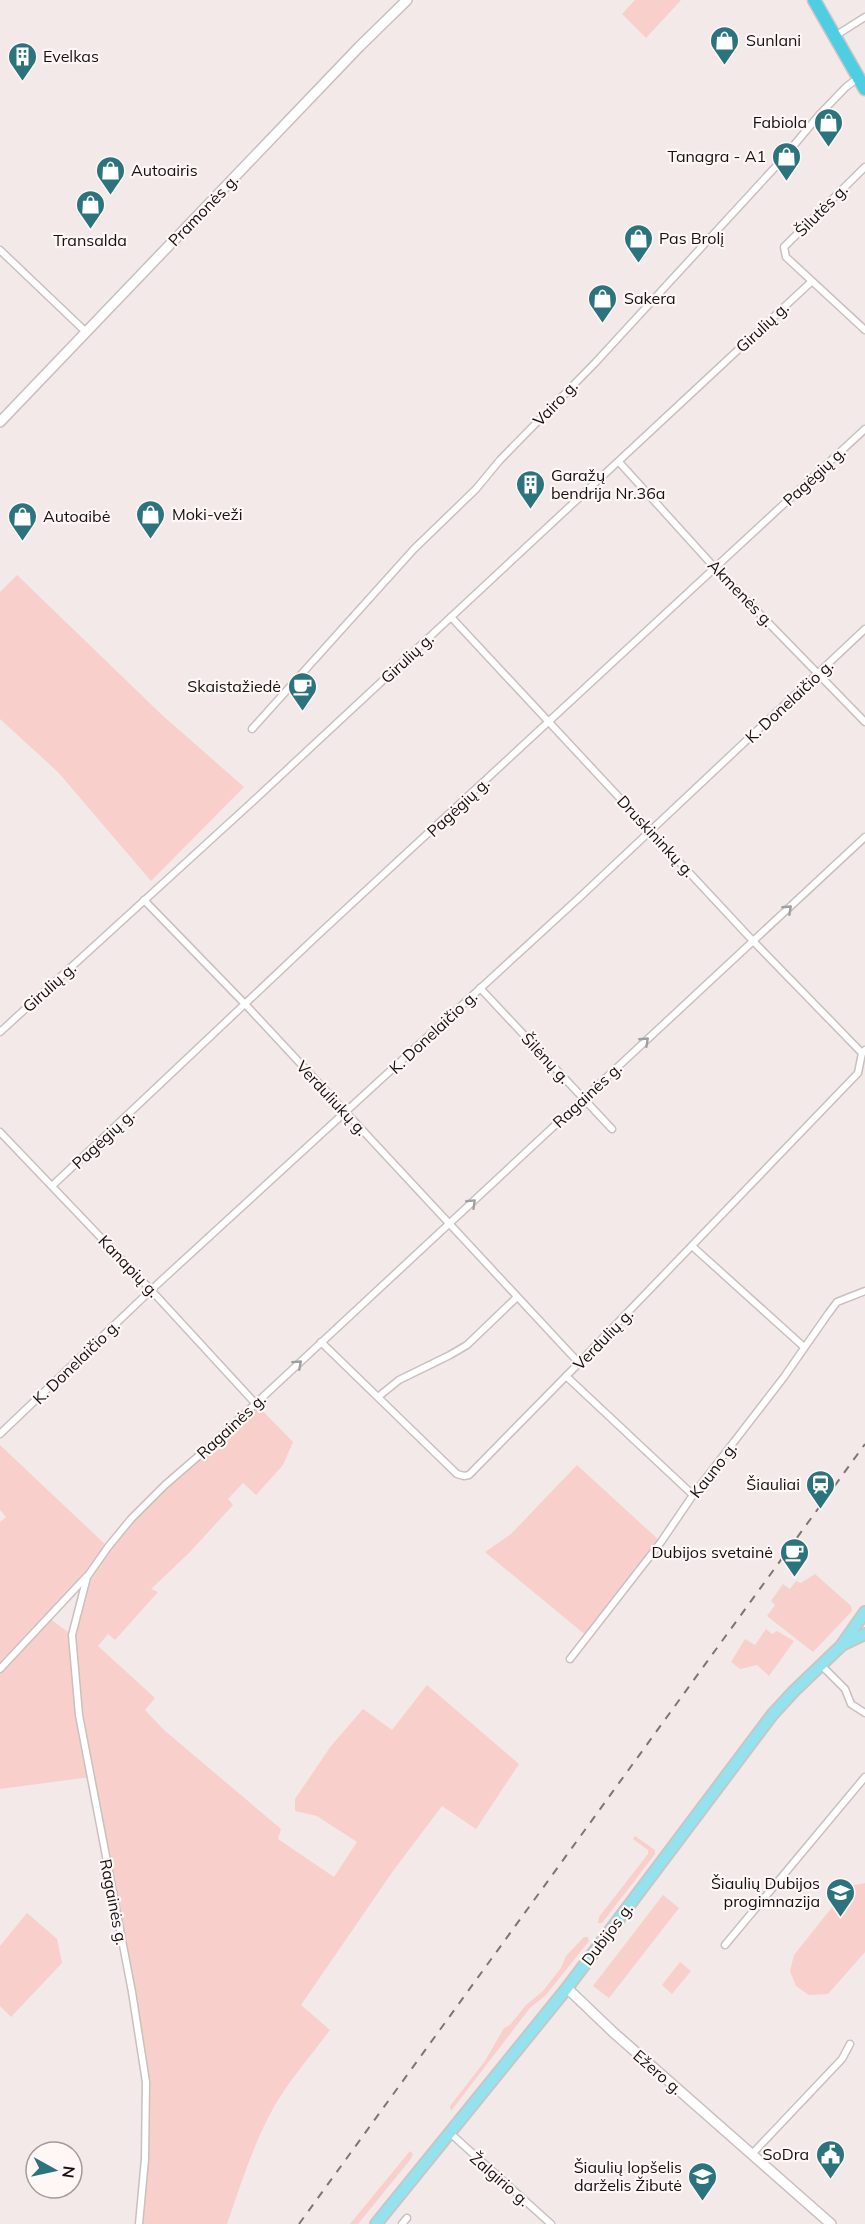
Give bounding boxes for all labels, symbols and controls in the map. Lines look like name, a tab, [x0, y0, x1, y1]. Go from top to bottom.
shop icon: Sunlani	[709, 24, 741, 66]
place label: Sunlani	[746, 30, 801, 50]
building icon: Evelkas	[6, 40, 38, 82]
place label: Evelkas	[43, 46, 99, 66]
shop icon: Fabiola	[812, 106, 844, 148]
place label: Fabiola	[753, 112, 807, 132]
shop icon: Tanagra - A1	[771, 140, 803, 182]
place label: Tanagra - A1	[667, 146, 766, 166]
shop icon: Autoairis	[94, 154, 126, 196]
place label: Autoairis	[131, 160, 198, 180]
street label: Pramonės g.	[164, 170, 242, 250]
street label: Šilutės g.	[790, 179, 852, 241]
shop icon: Transalda	[74, 188, 106, 230]
shop icon: Pas Brolį	[622, 222, 654, 264]
place label: Pas Brolį	[659, 228, 724, 248]
place label: Transalda	[53, 230, 127, 250]
shop icon: Sakera	[587, 282, 619, 324]
place label: Sakera	[624, 288, 676, 308]
street label: Girulių g.	[731, 298, 793, 356]
street label: Vairo g.	[528, 376, 582, 430]
street label: Pagėgių g.	[779, 442, 849, 510]
place label: Garažų bendrija Nr.36a	[551, 465, 665, 503]
building icon: Garažų bendrija Nr.36a	[514, 468, 546, 510]
shop icon: Moki-veži	[135, 498, 167, 540]
shop icon: Autoaibė	[6, 500, 38, 542]
place label: Moki-veži	[172, 504, 243, 524]
place label: Autoaibė	[43, 506, 110, 526]
street label: Akmenės g.	[704, 555, 778, 631]
street label: Girulių g.	[376, 629, 438, 687]
street label: K. Donelaičio g.	[741, 655, 837, 747]
cafe icon: Skaistažiedė	[286, 670, 318, 712]
place label: Skaistažiedė	[187, 676, 281, 696]
street label: Pagėgių g.	[423, 773, 493, 841]
street label: Druskininkų g.	[613, 791, 699, 881]
one-way arrow	[780, 905, 791, 916]
street label: Girulių g.	[18, 958, 80, 1016]
street label: K. Donelaičio g.	[385, 986, 481, 1078]
street label: Šilėnų g.	[517, 1028, 575, 1088]
one-way arrow	[638, 1038, 649, 1049]
street label: Verduliukų g.	[292, 1056, 372, 1140]
street label: Ragainės g.	[548, 1058, 626, 1132]
street label: Pagėgių g.	[68, 1105, 138, 1173]
one-way arrow	[465, 1199, 475, 1210]
street label: Kanapių g.	[94, 1231, 164, 1301]
street label: Verdulių g.	[569, 1304, 637, 1374]
street label: K. Donelaičio g.	[28, 1316, 124, 1408]
one-way arrow	[291, 1360, 302, 1371]
street label: Ragainės g.	[192, 1389, 270, 1463]
street label: Kauno g.	[685, 1438, 741, 1502]
station icon: Šiauliai	[805, 1468, 837, 1510]
place label: Šiauliai	[746, 1474, 800, 1494]
cafe icon: Dubijos svetainė	[778, 1536, 810, 1578]
place label: Dubijos svetainė	[651, 1542, 773, 1562]
street label: Ragainės g.	[96, 1857, 132, 1947]
place label: Šiaulių Dubijos progimnazija	[711, 1873, 820, 1911]
school or university icon: Šiaulių Dubijos progimnazija	[825, 1876, 857, 1918]
street label: Dubijos g.	[577, 1899, 637, 1969]
street label: Ežero g.	[629, 2045, 687, 2099]
public building icon: SoDra	[814, 2138, 846, 2180]
north arrow	[24, 2140, 84, 2200]
place label: SoDra	[763, 2144, 809, 2164]
street label: Žalgirio g.	[466, 2148, 534, 2210]
place label: Šiaulių lopšelis darželis Žibutė	[574, 2157, 682, 2195]
school or university icon: Šiaulių lopšelis darželis Žibutė	[687, 2160, 719, 2202]
text: N	[58, 2165, 80, 2179]

